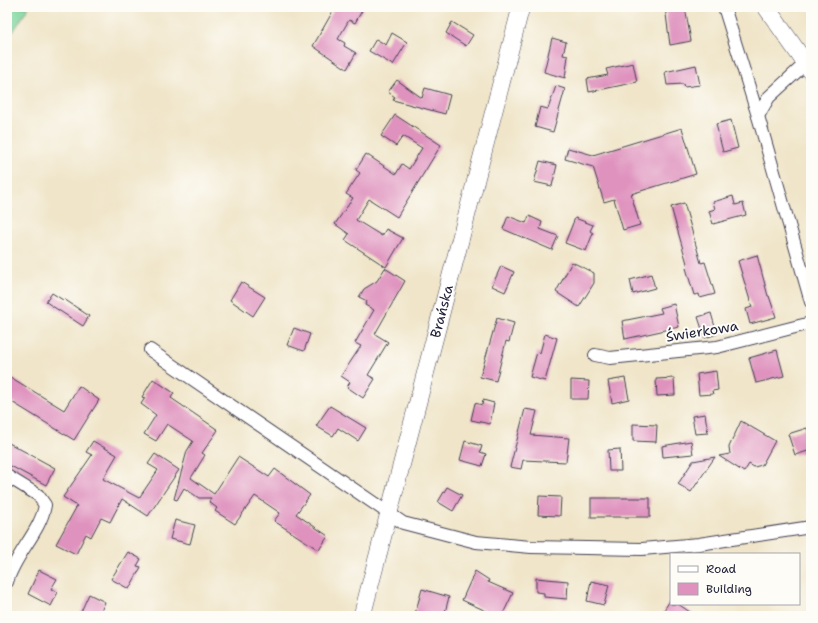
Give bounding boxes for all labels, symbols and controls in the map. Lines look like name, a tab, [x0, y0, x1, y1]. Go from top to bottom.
street label: Brańska	[426, 282, 457, 340]
street label: Świerkowa	[665, 316, 740, 346]
legend	[670, 553, 800, 605]
text: Road	[706, 561, 737, 577]
text: Building	[706, 581, 752, 597]

